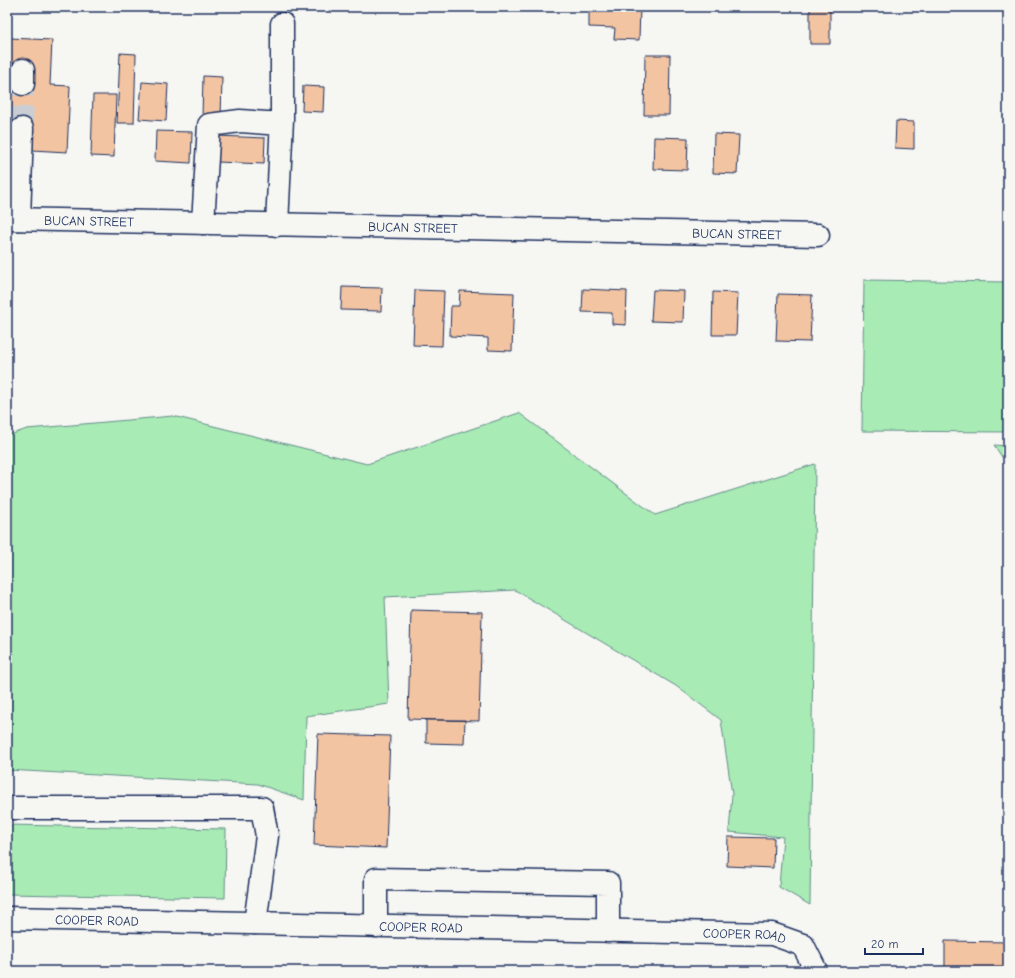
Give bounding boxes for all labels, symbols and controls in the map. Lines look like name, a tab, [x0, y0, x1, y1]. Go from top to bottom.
street label: BUCAN STREET	[44, 212, 134, 229]
street label: BUCAN STREET	[368, 219, 458, 235]
street label: BUCAN STREET	[692, 225, 782, 242]
street label: COOPER ROAD	[55, 912, 139, 928]
street label: COOPER ROAD	[379, 918, 463, 935]
street label: COOPER ROAD	[703, 925, 788, 946]
scale bar	[865, 930, 923, 956]
text: 20 m	[871, 937, 899, 951]

